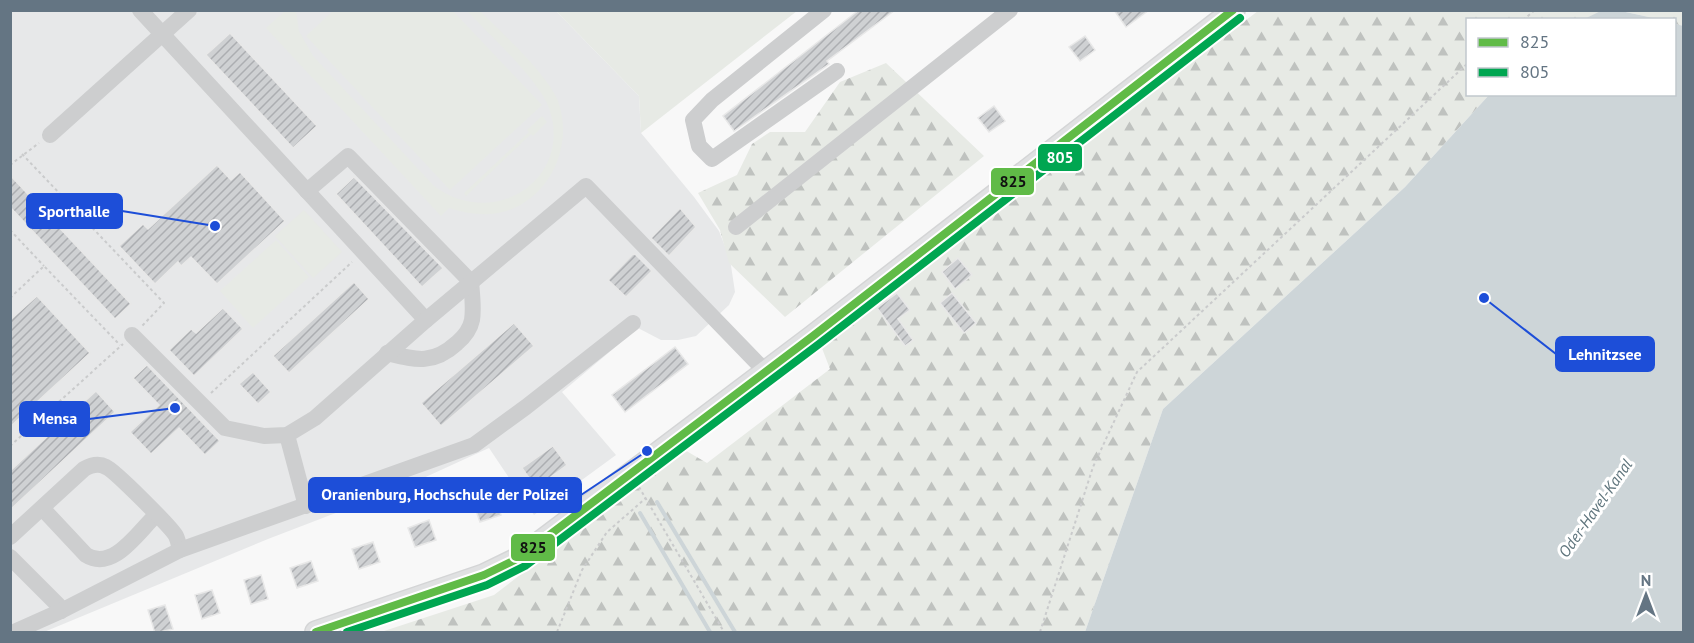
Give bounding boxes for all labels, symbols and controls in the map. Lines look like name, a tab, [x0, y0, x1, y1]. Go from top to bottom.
legend	[1466, 18, 1676, 96]
text: 825	[1520, 30, 1549, 53]
text: 805	[1520, 60, 1549, 83]
line badge: 805	[1037, 143, 1083, 172]
text: 805	[1046, 147, 1074, 167]
line badge: 825	[990, 167, 1035, 196]
text: 825	[999, 171, 1027, 191]
callout: Sporthalle	[27, 194, 122, 228]
text: Sporthalle	[38, 201, 110, 221]
callout: Lehnitzsee	[1556, 337, 1654, 371]
text: Lehnitzsee	[1568, 344, 1642, 364]
callout: Mensa	[20, 402, 89, 436]
text: Mensa	[33, 408, 77, 428]
water label: Oder-Havel-Kanal	[1554, 454, 1637, 561]
callout: Oranienburg, Hochschule der Polizei	[309, 478, 581, 512]
text: Oranienburg, Hochschule der Polizei	[321, 484, 569, 504]
line badge: 825	[510, 533, 556, 562]
text: 825	[519, 537, 547, 557]
north arrow	[1616, 565, 1676, 625]
text: N	[1641, 570, 1651, 590]

